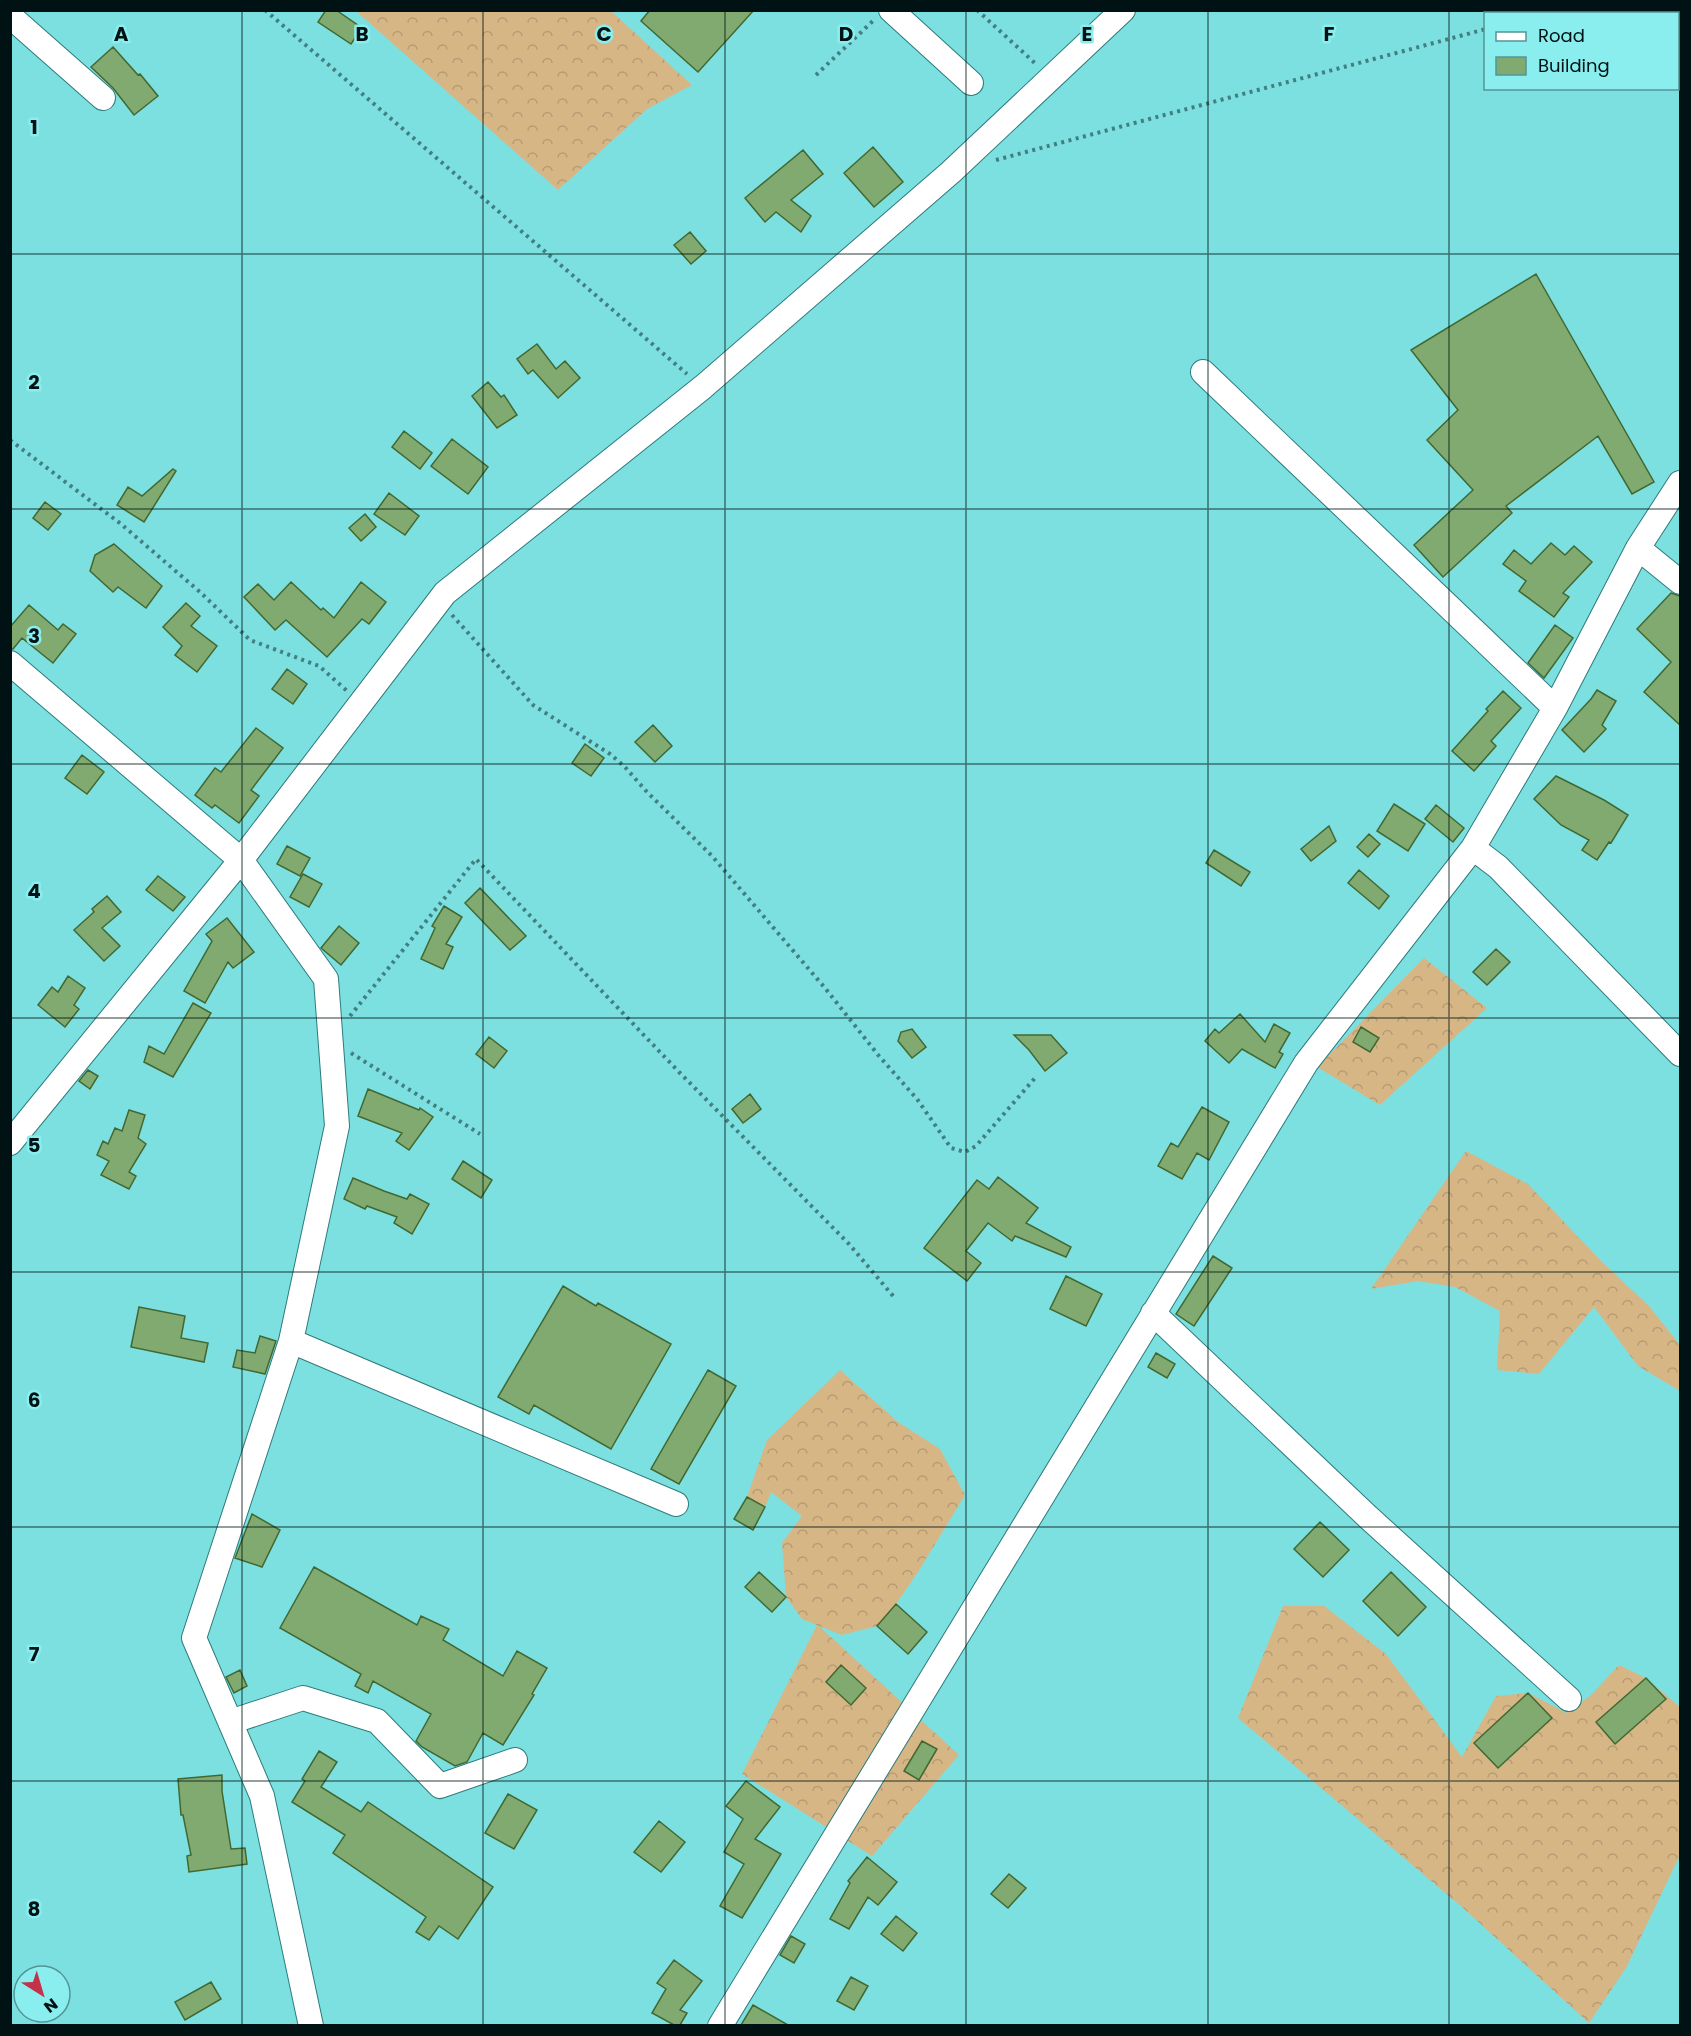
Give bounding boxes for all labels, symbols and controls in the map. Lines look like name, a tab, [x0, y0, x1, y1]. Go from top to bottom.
legend	[1484, 12, 1679, 90]
text: A	[114, 20, 129, 48]
text: B	[355, 20, 369, 48]
text: C	[596, 20, 612, 48]
text: D	[839, 20, 853, 48]
text: E	[1082, 20, 1092, 48]
text: F	[1324, 20, 1335, 48]
text: Road	[1538, 23, 1585, 48]
text: Building	[1538, 53, 1610, 78]
text: 1	[30, 113, 38, 141]
text: 2	[28, 368, 40, 396]
text: 3	[28, 622, 40, 650]
text: 4	[27, 877, 41, 905]
text: 5	[28, 1131, 41, 1159]
text: 6	[28, 1386, 40, 1414]
text: 7	[29, 1640, 40, 1668]
text: 8	[28, 1895, 40, 1923]
north arrow	[12, 1964, 72, 2024]
text: N	[39, 1993, 62, 2018]

